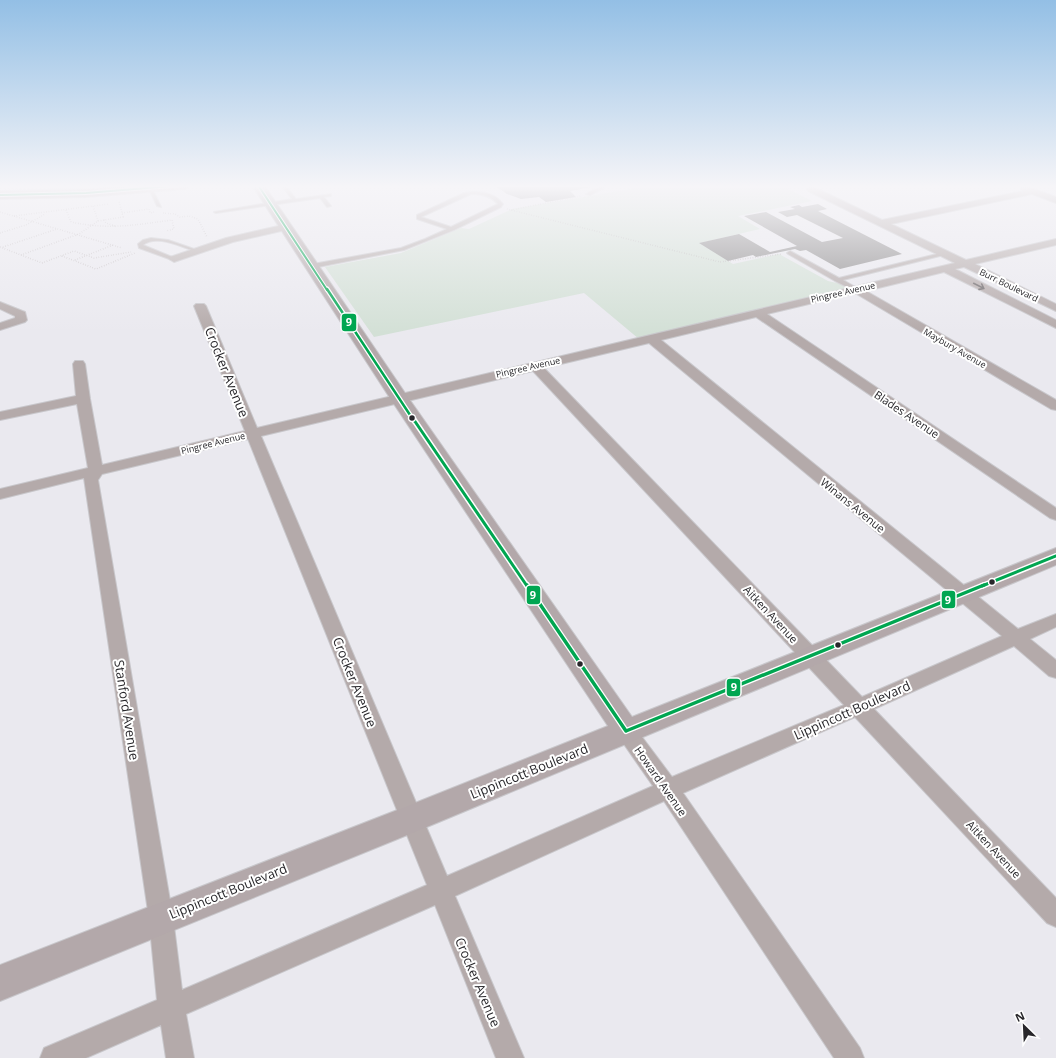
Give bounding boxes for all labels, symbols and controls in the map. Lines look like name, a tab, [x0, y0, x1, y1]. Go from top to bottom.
street label: Burr Boulevard	[977, 265, 1041, 305]
street label: Pingree Avenue	[810, 278, 876, 306]
one-way arrow	[972, 283, 984, 290]
line badge: 9	[341, 313, 357, 332]
text: 9	[346, 314, 352, 329]
street label: Crocker Avenue	[201, 324, 253, 420]
street label: Maybury Avenue	[921, 325, 989, 371]
street label: Pingree Avenue	[495, 353, 561, 381]
street label: Blades Avenue	[872, 387, 942, 441]
unlabelled marker	[407, 413, 417, 423]
street label: Pingree Avenue	[180, 429, 246, 457]
street label: Winans Avenue	[818, 474, 888, 536]
unlabelled marker	[987, 577, 997, 587]
street label: Aitken Avenue	[740, 582, 802, 646]
line badge: 9	[526, 585, 541, 605]
text: 9	[530, 587, 536, 602]
line badge: 9	[941, 590, 956, 609]
text: 9	[945, 592, 951, 607]
street label: Crocker Avenue	[329, 634, 381, 730]
unlabelled marker	[833, 640, 843, 650]
street label: Stanford Avenue	[110, 659, 144, 761]
unlabelled marker	[575, 659, 585, 669]
street label: Lippincott Boulevard	[791, 676, 913, 744]
line badge: 9	[726, 678, 741, 697]
text: 9	[731, 679, 737, 694]
street label: Lippincott Boulevard	[467, 739, 591, 803]
street label: Howard Avenue	[631, 743, 691, 819]
street label: Aitken Avenue	[963, 817, 1025, 881]
street label: Lippincott Boulevard	[166, 859, 290, 923]
street label: Crocker Avenue	[451, 934, 505, 1030]
north arrow	[1004, 1006, 1044, 1046]
text: N	[1013, 1008, 1027, 1025]

